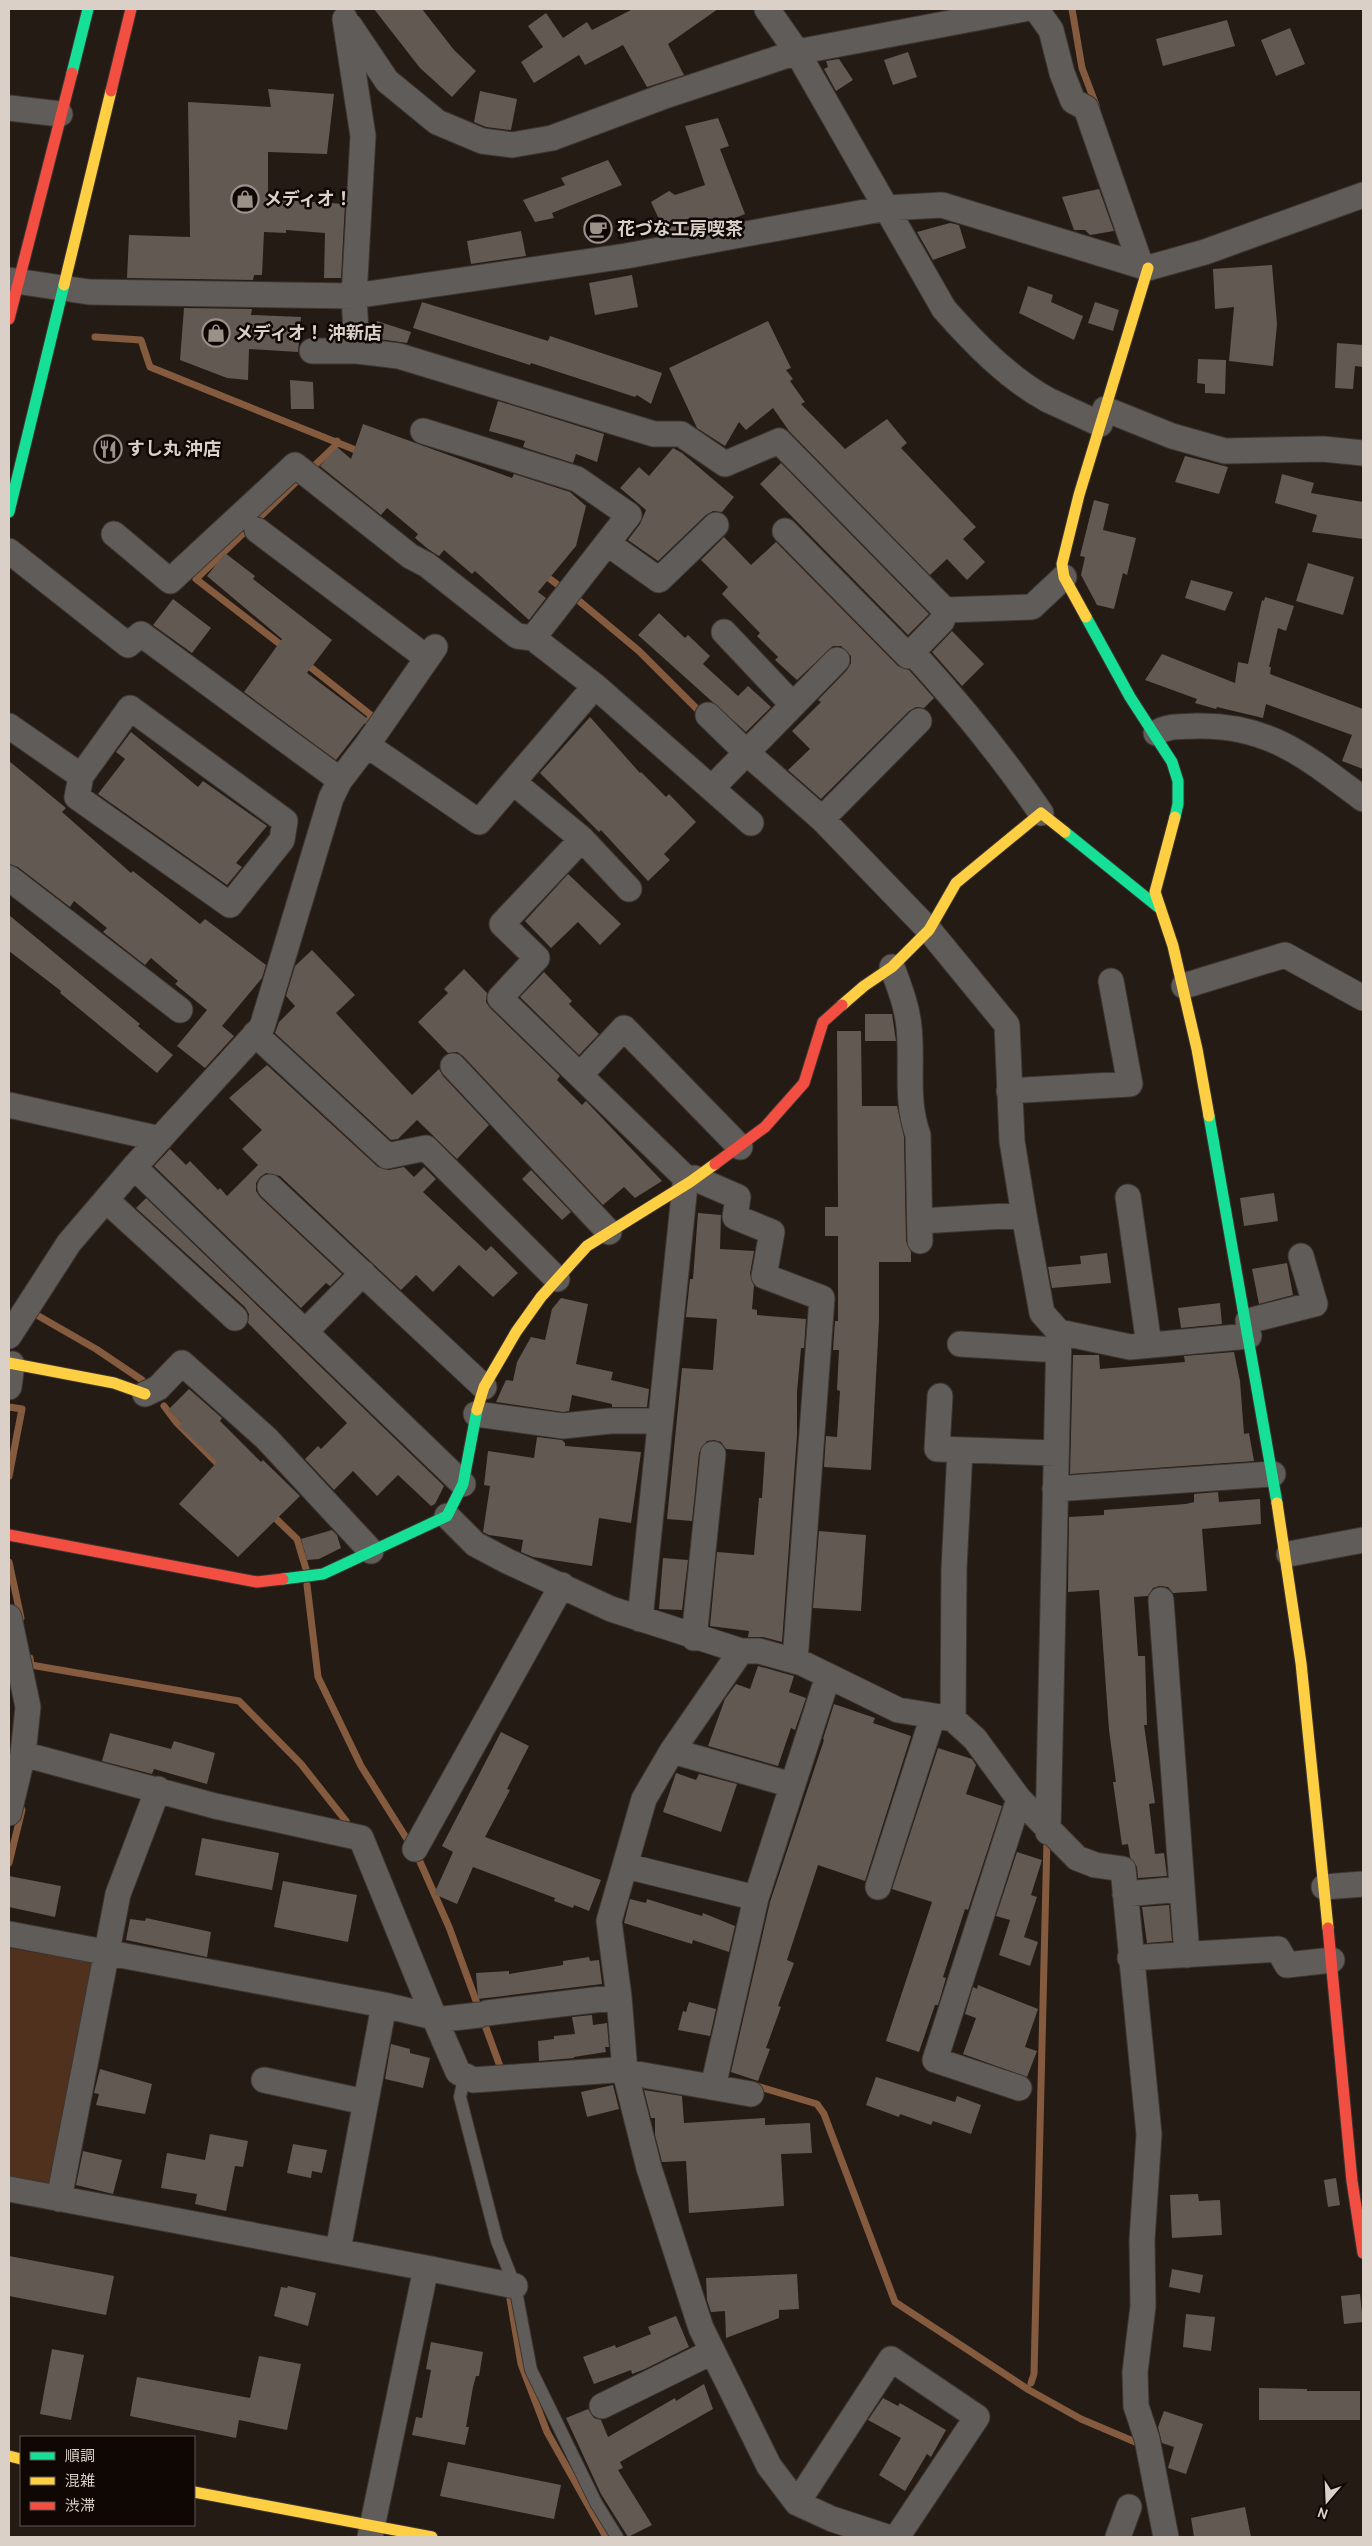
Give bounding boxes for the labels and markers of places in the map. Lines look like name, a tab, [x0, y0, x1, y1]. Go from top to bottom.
shop icon: メディオ！	[230, 184, 260, 214]
place label: メディオ！	[264, 188, 353, 210]
cafe icon: 花づな工房喫茶	[583, 214, 613, 244]
place label: 花づな工房喫茶	[617, 218, 743, 240]
shop icon: メディオ！ 沖新店	[201, 318, 231, 348]
place label: メディオ！ 沖新店	[235, 322, 382, 344]
restaurant icon: すし丸 沖店	[93, 434, 123, 464]
place label: すし丸 沖店	[127, 438, 221, 460]

